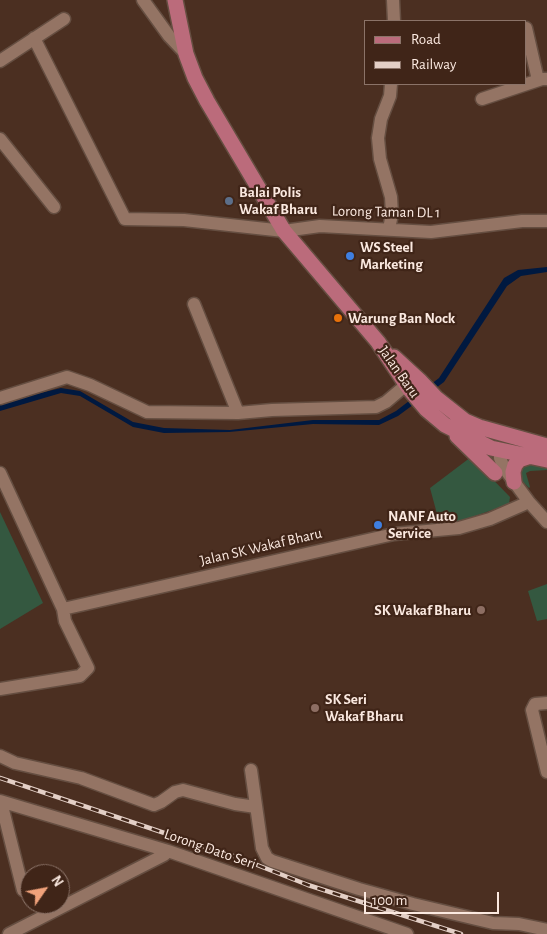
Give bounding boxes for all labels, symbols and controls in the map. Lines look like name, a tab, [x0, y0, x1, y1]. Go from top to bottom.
legend	[364, 20, 527, 85]
text: Road	[411, 32, 441, 47]
text: Railway	[411, 57, 456, 72]
place label: Balai Polis Wakaf Bharu	[239, 183, 317, 218]
marker: Balai Polis Wakaf Bharu	[223, 195, 235, 207]
street label: Lorong Taman DL 1	[332, 202, 440, 222]
place label: WS Steel Marketing	[360, 238, 423, 273]
marker: WS Steel Marketing	[344, 250, 356, 262]
place label: Warung Ban Nock	[348, 309, 455, 327]
marker: Warung Ban Nock	[332, 312, 344, 324]
street label: Jalan Baru	[375, 343, 423, 401]
place label: NANF Auto Service	[388, 507, 456, 542]
marker: NANF Auto Service	[372, 519, 384, 531]
street label: Jalan SK Wakaf Bharu	[198, 524, 324, 570]
place label: SK Wakaf Bharu	[374, 601, 471, 619]
marker: SK Wakaf Bharu	[475, 604, 487, 616]
place label: SK Seri Wakaf Bharu	[325, 690, 403, 725]
marker: SK Seri Wakaf Bharu	[309, 702, 321, 714]
street label: Lorong Dato Seri	[162, 825, 258, 873]
north arrow	[20, 864, 70, 914]
text: N	[48, 873, 65, 889]
scale bar	[367, 882, 502, 914]
text: 100 m	[372, 893, 407, 908]

